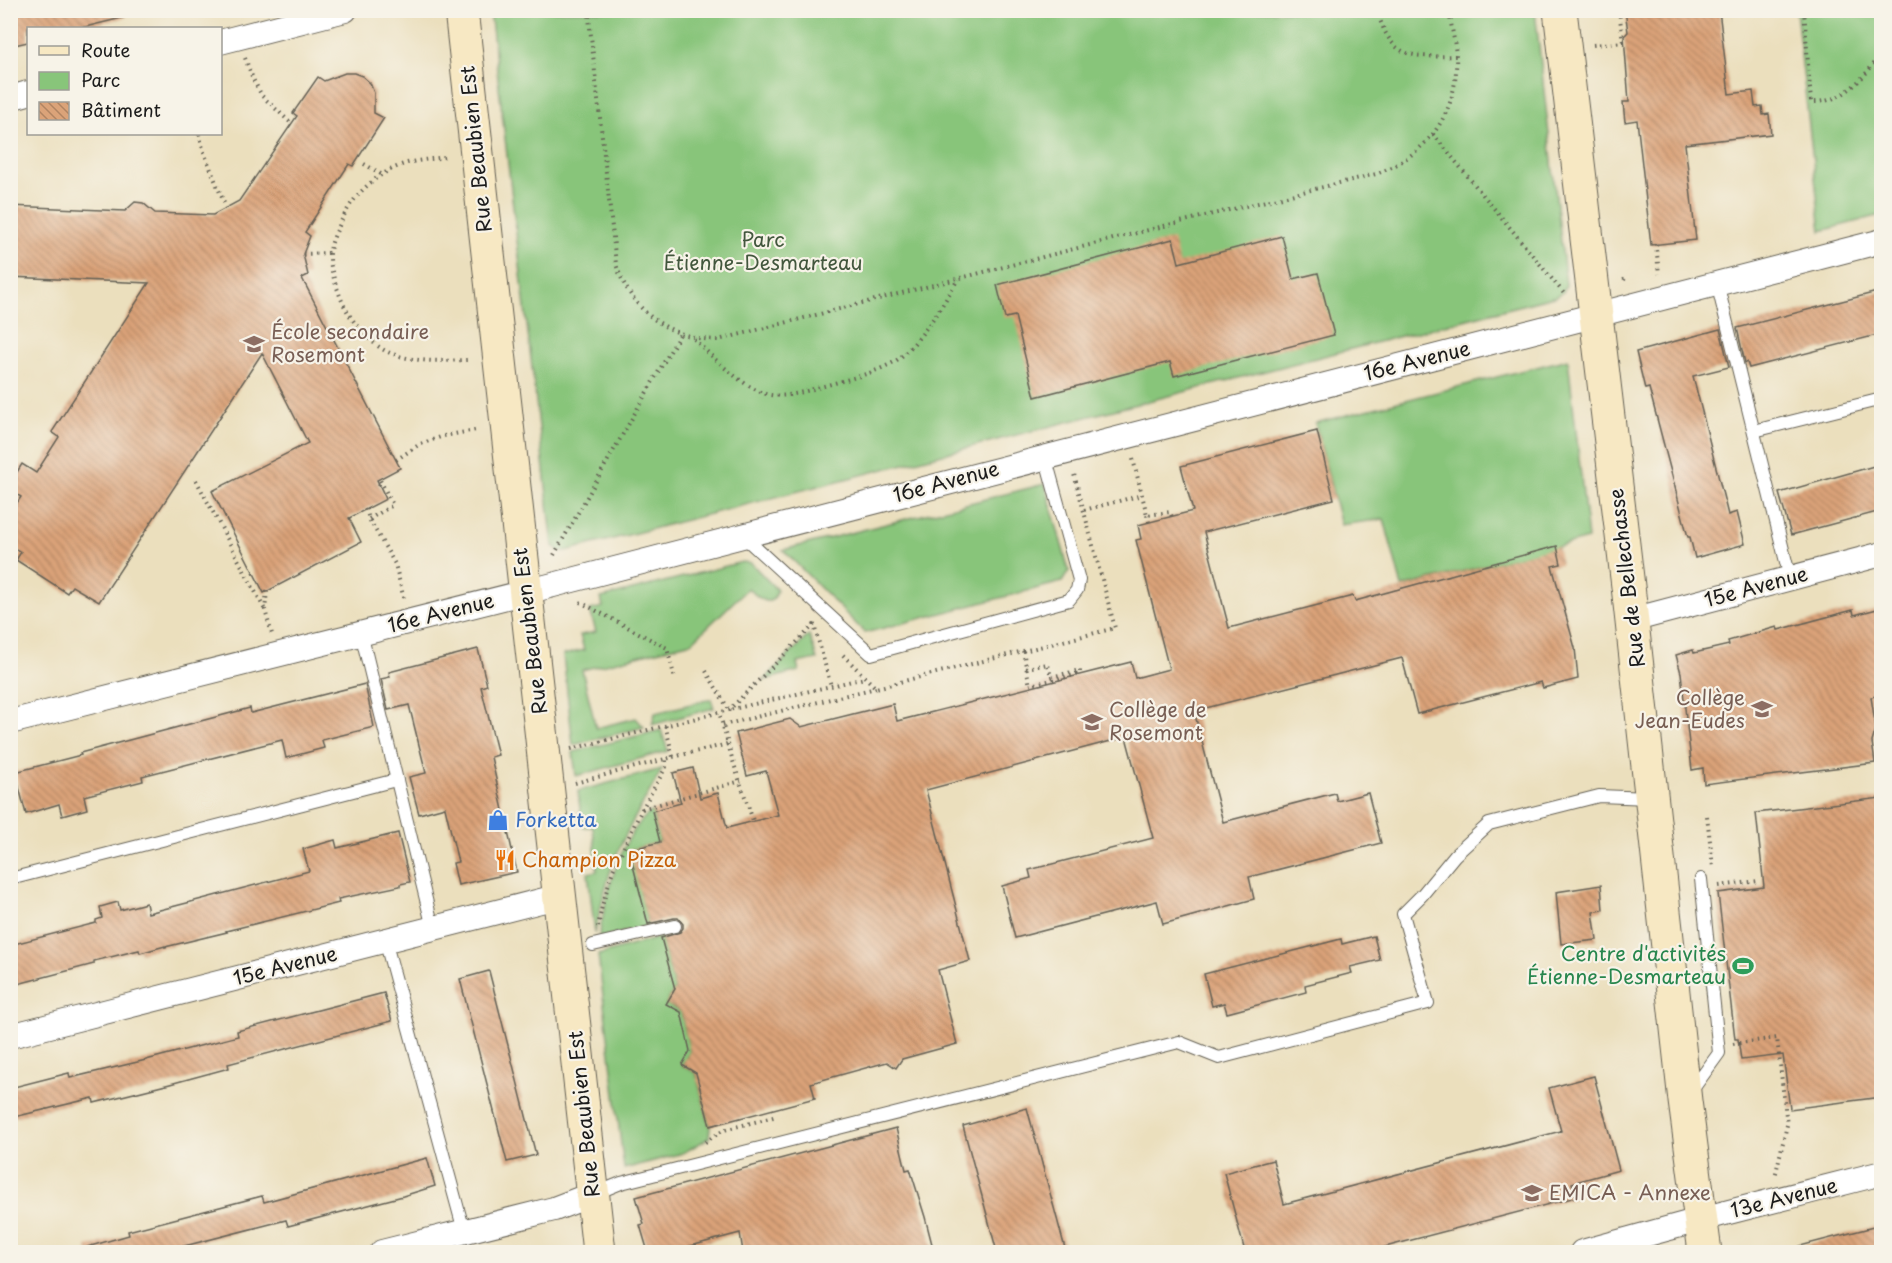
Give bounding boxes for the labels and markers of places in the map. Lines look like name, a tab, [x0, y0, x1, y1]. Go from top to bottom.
place label: École secondaire Rosemont	[271, 316, 429, 369]
school or university icon: École secondaire Rosemont	[242, 332, 266, 356]
place label: Collège Jean-Eudes	[1635, 682, 1745, 735]
place label: Collège de Rosemont	[1109, 694, 1207, 747]
school or university icon: Collège Jean-Eudes	[1750, 697, 1774, 721]
school or university icon: Collège de Rosemont	[1080, 710, 1104, 734]
place label: Forketta	[515, 804, 597, 834]
shop icon: Forketta	[486, 808, 510, 832]
place label: Champion Pizza	[522, 844, 677, 874]
restaurant icon: Champion Pizza	[493, 848, 517, 872]
place label: Centre d'activités Étienne-Desmarteau	[1527, 938, 1726, 991]
sports icon: Centre d'activités Étienne-Desmarteau	[1731, 954, 1755, 978]
place label: EMICA - Annexe	[1549, 1177, 1711, 1207]
school or university icon: EMICA - Annexe	[1520, 1181, 1544, 1205]

